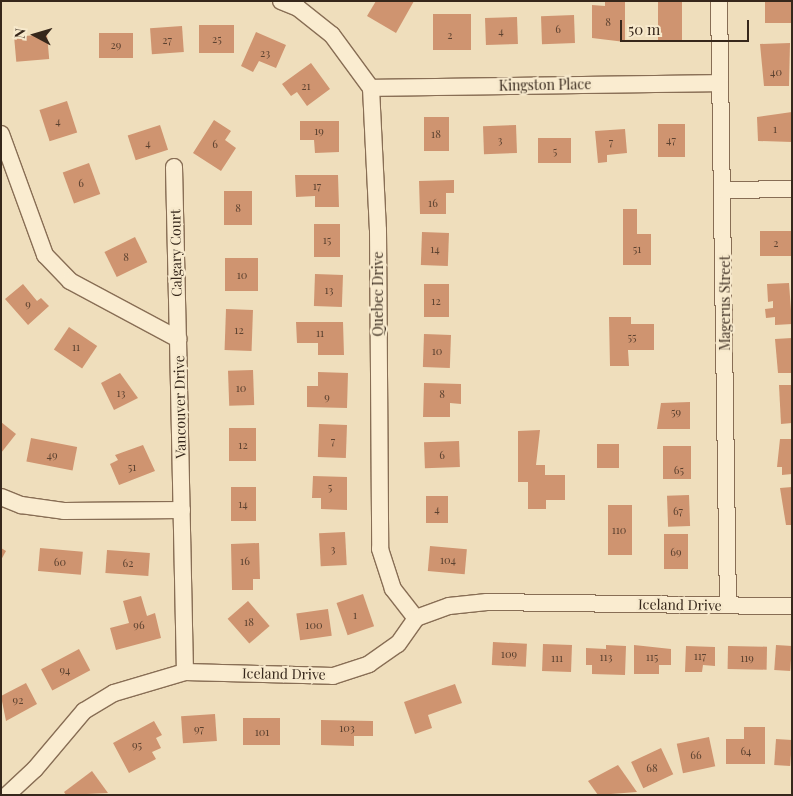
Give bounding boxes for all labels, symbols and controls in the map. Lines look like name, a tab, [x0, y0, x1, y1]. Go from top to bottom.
north arrow	[10, 10, 60, 60]
scale bar	[623, 10, 752, 42]
house number: 8	[605, 15, 611, 29]
text: 50 m	[628, 19, 660, 39]
house number: 6	[555, 22, 561, 36]
house number: 4	[498, 24, 504, 38]
text: N	[10, 27, 30, 39]
house number: 2	[447, 28, 453, 42]
house number: 25	[212, 32, 222, 46]
house number: 27	[162, 33, 172, 47]
house number: 29	[111, 38, 121, 52]
house number: 23	[260, 46, 270, 60]
house number: 40	[770, 65, 782, 79]
street label: Kingston Place	[499, 76, 591, 94]
house number: 21	[301, 79, 311, 93]
house number: 4	[55, 114, 61, 128]
house number: 1	[773, 122, 777, 136]
house number: 19	[314, 124, 324, 138]
house number: 18	[431, 127, 441, 141]
house number: 3	[498, 133, 502, 147]
house number: 47	[666, 133, 676, 147]
house number: 7	[609, 135, 613, 149]
house number: 4	[145, 136, 151, 150]
house number: 6	[212, 137, 218, 151]
house number: 5	[553, 144, 557, 158]
house number: 6	[78, 176, 84, 190]
house number: 17	[313, 179, 321, 193]
house number: 16	[428, 196, 438, 210]
house number: 8	[235, 201, 241, 215]
street label: Calgary Court	[167, 209, 185, 297]
house number: 15	[323, 233, 331, 247]
house number: 2	[773, 236, 779, 250]
house number: 14	[430, 242, 440, 256]
house number: 51	[633, 242, 641, 256]
house number: 8	[123, 250, 129, 264]
street label: Quebec Drive	[370, 251, 386, 337]
street label: Magerus Street	[717, 255, 733, 351]
house number: 10	[237, 268, 247, 282]
house number: 13	[325, 283, 333, 297]
house number: 12	[431, 294, 441, 308]
house number: 9	[25, 297, 31, 311]
house number: 12	[234, 323, 244, 337]
house number: 11	[316, 326, 324, 340]
house number: 55	[627, 330, 637, 344]
house number: 11	[72, 340, 80, 354]
house number: 10	[432, 344, 442, 358]
street label: Vancouver Drive	[171, 355, 189, 459]
house number: 10	[236, 381, 246, 395]
house number: 13	[117, 386, 125, 400]
house number: 8	[439, 387, 445, 401]
house number: 9	[324, 390, 330, 404]
house number: 59	[671, 405, 681, 419]
house number: 7	[331, 434, 335, 448]
house number: 12	[238, 438, 248, 452]
house number: 49	[46, 448, 58, 462]
house number: 6	[439, 448, 445, 462]
house number: 51	[128, 460, 136, 474]
house number: 65	[674, 463, 684, 477]
house number: 5	[328, 480, 332, 494]
house number: 14	[238, 497, 248, 511]
house number: 4	[434, 502, 440, 516]
house number: 67	[673, 504, 683, 518]
house number: 110	[612, 523, 626, 537]
house number: 3	[331, 542, 335, 556]
house number: 69	[670, 545, 682, 559]
house number: 104	[440, 553, 456, 567]
house number: 16	[240, 554, 250, 568]
house number: 60	[54, 555, 66, 569]
house number: 62	[123, 556, 133, 570]
street label: Iceland Drive	[638, 596, 722, 614]
house number: 1	[353, 608, 357, 622]
house number: 18	[244, 615, 254, 629]
house number: 96	[133, 618, 145, 632]
house number: 100	[305, 618, 323, 632]
house number: 109	[501, 647, 517, 661]
house number: 117	[694, 649, 706, 663]
house number: 113	[600, 650, 612, 664]
house number: 115	[646, 650, 658, 664]
house number: 111	[551, 651, 563, 665]
house number: 119	[740, 651, 754, 665]
house number: 94	[59, 663, 71, 677]
street label: Iceland Drive	[242, 665, 326, 683]
house number: 92	[13, 693, 23, 707]
house number: 103	[339, 721, 355, 735]
house number: 97	[194, 722, 204, 736]
house number: 101	[255, 725, 269, 739]
house number: 95	[132, 738, 142, 752]
house number: 64	[740, 744, 752, 758]
house number: 66	[690, 748, 702, 762]
house number: 68	[646, 761, 658, 775]

